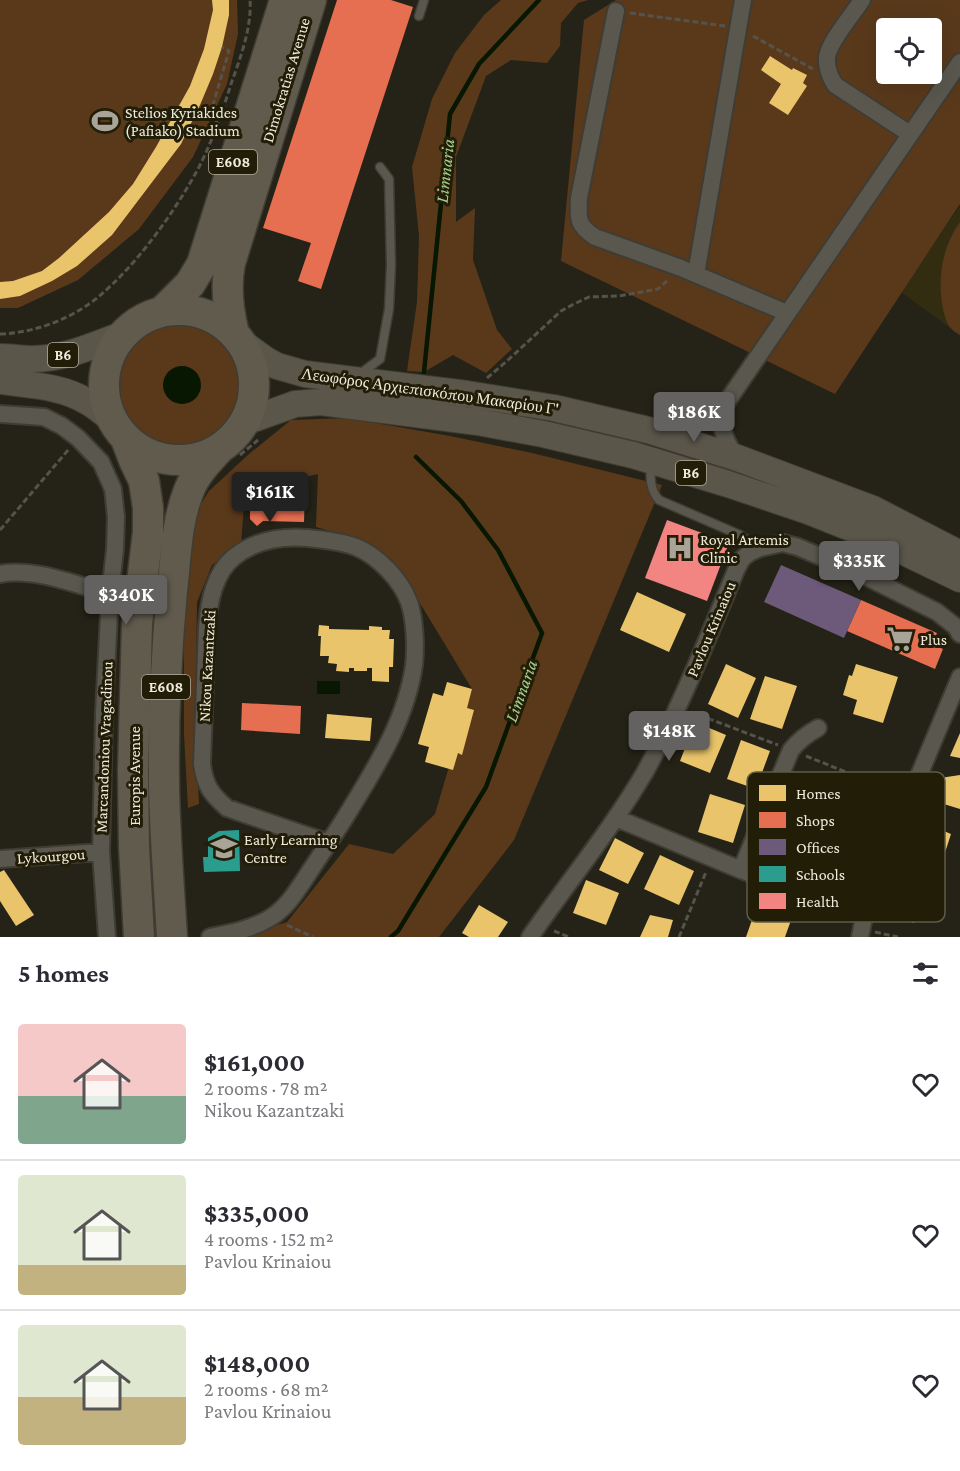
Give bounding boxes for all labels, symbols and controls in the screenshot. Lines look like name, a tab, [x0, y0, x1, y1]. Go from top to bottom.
street label: Dimokratias Avenue	[259, 16, 313, 144]
map controls	[876, 18, 942, 84]
button: locate	[876, 18, 942, 84]
place label: Stelios Kyriakides (Pafiako) Stadium	[125, 104, 240, 140]
sports icon: Stelios Kyriakides (Pafiako) Stadium	[90, 106, 120, 136]
water label: Limnaria	[432, 137, 458, 204]
road number: E608	[209, 150, 257, 174]
road number: B6	[48, 343, 78, 367]
street label: Λεωφόρος Αρχιεπισκόπου Μακαρίου Γ'	[300, 365, 560, 418]
pin: $186K	[652, 392, 736, 443]
text: $186K	[668, 400, 720, 422]
road number: B6	[676, 461, 706, 485]
pin: $161K	[228, 472, 312, 523]
text: $161K	[246, 480, 294, 502]
place label: Royal Artemis Clinic	[700, 531, 789, 566]
hospital icon: Royal Artemis Clinic	[665, 533, 695, 563]
pin: $335K	[817, 541, 901, 592]
text: $335K	[833, 549, 885, 571]
pin: $340K	[84, 575, 168, 626]
street label: Pavlou Krinaiou	[683, 578, 739, 679]
text: $340K	[98, 583, 154, 605]
street label: Nikou Kazantzaki	[196, 610, 218, 722]
supermarket icon: Plus	[885, 624, 915, 654]
place label: Plus	[920, 631, 947, 648]
water label: Limnaria	[501, 657, 542, 725]
street label: Marcandoniou Vragadinou	[93, 660, 117, 833]
road number: E608	[142, 675, 190, 699]
pin: $148K	[627, 711, 711, 762]
text: $148K	[643, 719, 695, 741]
street label: Europis Avenue	[126, 726, 144, 826]
legend	[747, 772, 945, 922]
text: Homes	[796, 785, 841, 802]
text: Shops	[796, 812, 835, 830]
place label: Early Learning Centre	[244, 831, 338, 866]
school or university icon: Early Learning Centre	[209, 833, 239, 863]
text: Offices	[796, 839, 840, 856]
street label: Lykourgou	[16, 845, 86, 868]
text: Schools	[796, 866, 845, 883]
text: Health	[796, 893, 839, 910]
icon: filters	[909, 957, 942, 990]
text: 5 homes	[18, 959, 109, 988]
icon: home	[66, 1048, 138, 1120]
text: $161,000	[204, 1048, 305, 1077]
icon: heart	[909, 1068, 942, 1101]
text: 2 rooms · 78 m²	[204, 1077, 328, 1099]
text: Nikou Kazantzaki	[204, 1099, 344, 1121]
icon: home	[66, 1199, 138, 1271]
text: $335,000	[204, 1199, 309, 1228]
icon: heart	[909, 1219, 942, 1252]
text: 4 rooms · 152 m²	[204, 1228, 333, 1250]
text: Pavlou Krinaiou	[204, 1250, 331, 1272]
icon: home	[66, 1349, 138, 1421]
text: $148,000	[204, 1349, 310, 1378]
icon: heart	[909, 1369, 942, 1402]
text: 2 rooms · 68 m²	[204, 1378, 329, 1400]
text: Pavlou Krinaiou	[204, 1400, 331, 1422]

